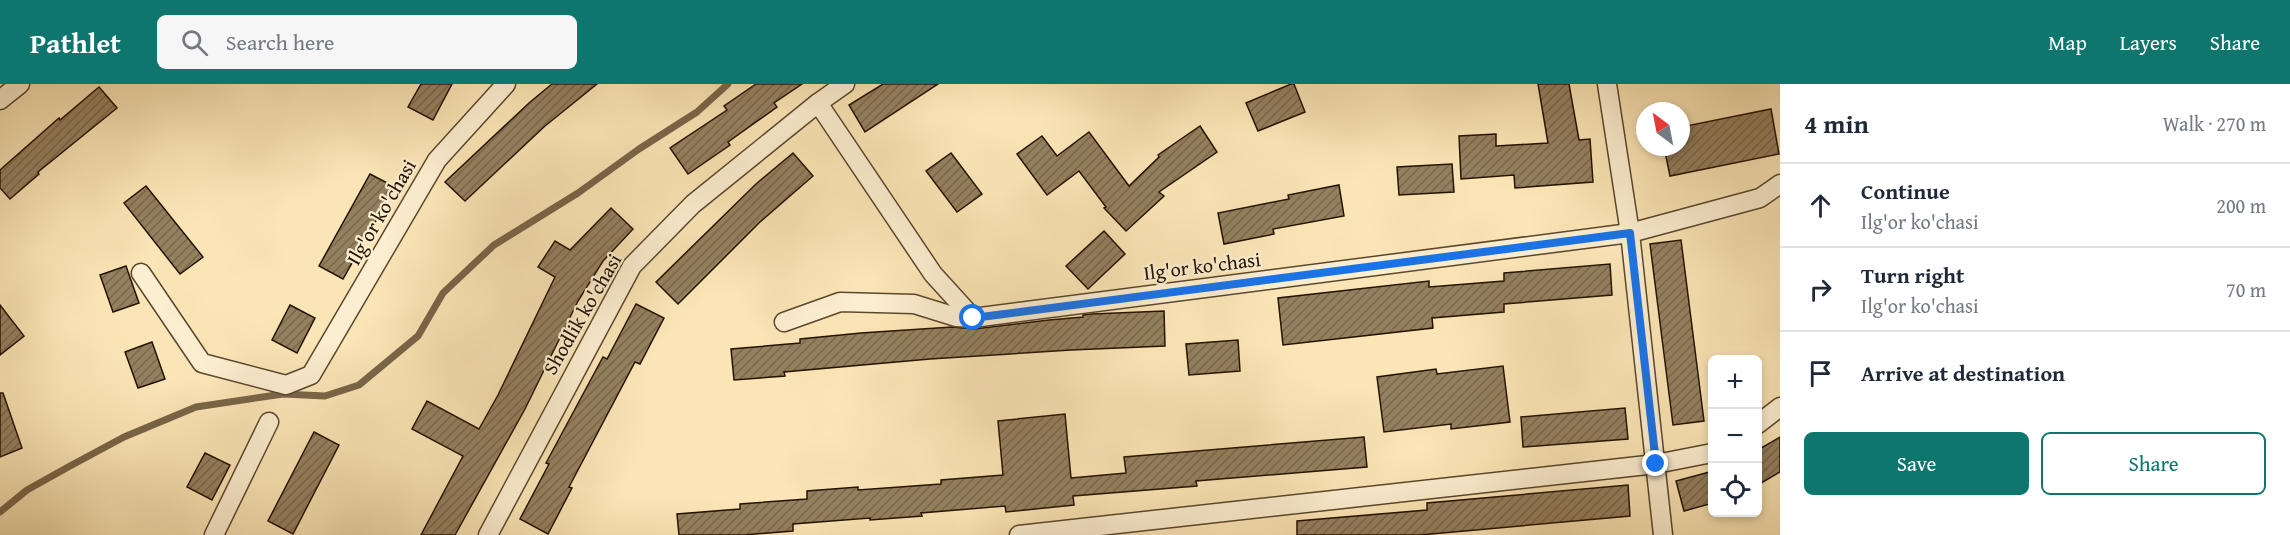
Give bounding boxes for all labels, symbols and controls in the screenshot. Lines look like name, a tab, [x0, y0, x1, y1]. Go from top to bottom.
search box	[157, 15, 577, 69]
text: Pathlet	[30, 22, 121, 63]
icon: search	[178, 26, 211, 59]
text: Search here	[226, 26, 334, 58]
text: Map	[2048, 27, 2087, 58]
text: Layers	[2120, 27, 2177, 58]
text: Share	[2210, 27, 2260, 58]
north arrow	[1636, 102, 1690, 156]
text: 4 min	[1804, 104, 1869, 143]
text: Walk · 270 m	[2163, 109, 2266, 138]
street label: Ilg'or ko'chasi	[339, 153, 423, 270]
text: Continue	[1861, 175, 1950, 207]
icon: ahead	[1804, 189, 1837, 222]
text: 200 m	[2216, 191, 2266, 220]
text: Ilg'or ko'chasi	[1861, 207, 1979, 236]
street label: Ilg'or ko'chasi	[1142, 244, 1262, 287]
street label: Shodlik ko'chasi	[535, 247, 628, 380]
text: Turn right	[1861, 259, 1964, 291]
icon: right	[1804, 273, 1837, 306]
text: 70 m	[2226, 275, 2266, 304]
text: Ilg'or ko'chasi	[1861, 291, 1979, 320]
route start	[959, 304, 985, 330]
map controls	[1708, 355, 1762, 517]
button: +	[1708, 355, 1762, 409]
icon: arrive	[1804, 357, 1837, 390]
text: Arrive at destination	[1861, 357, 2065, 389]
button: −	[1708, 409, 1762, 463]
button: Save	[1804, 432, 2029, 495]
button: Share	[2041, 432, 2266, 495]
route end	[1642, 450, 1668, 476]
button: locate	[1708, 463, 1762, 517]

